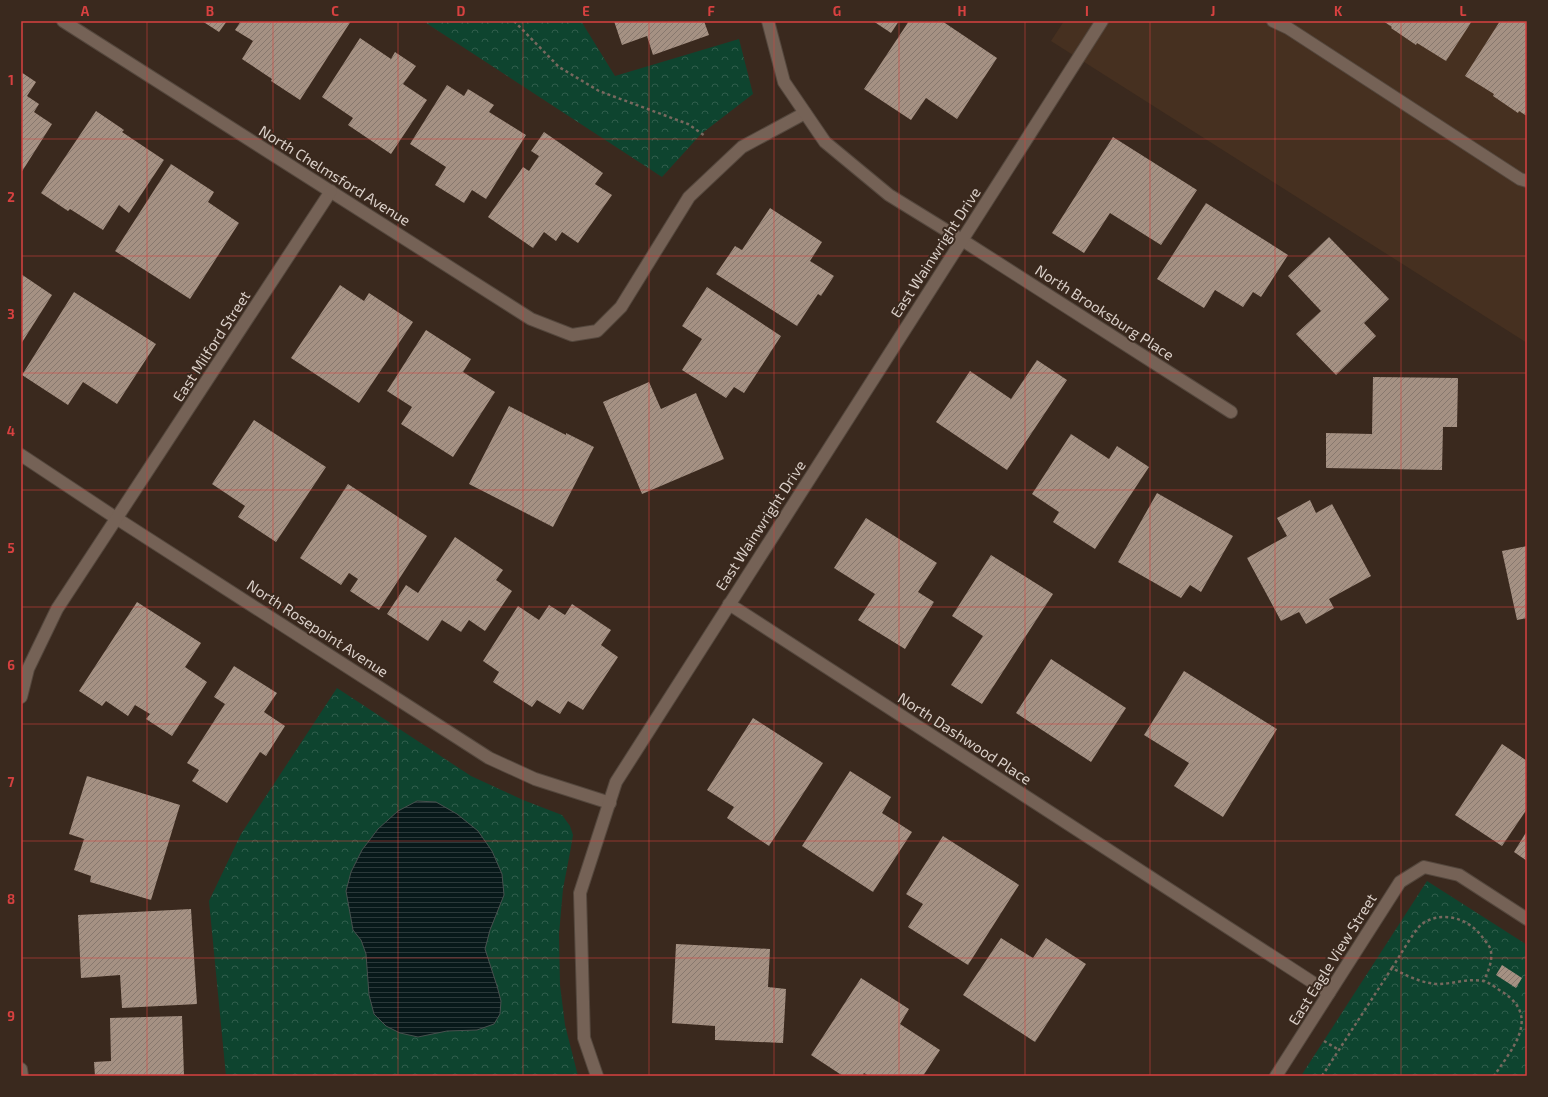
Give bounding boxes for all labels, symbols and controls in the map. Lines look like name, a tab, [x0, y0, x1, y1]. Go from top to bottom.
text: A	[81, 3, 90, 19]
text: B	[206, 3, 214, 19]
text: C	[331, 3, 339, 19]
text: D	[457, 3, 466, 19]
text: E	[582, 3, 590, 19]
text: F	[707, 3, 715, 19]
text: G	[833, 3, 841, 19]
text: H	[958, 3, 967, 19]
text: I	[1085, 3, 1089, 19]
text: J	[1211, 3, 1215, 19]
text: K	[1334, 3, 1343, 19]
text: L	[1460, 3, 1467, 19]
text: 1	[8, 72, 14, 88]
street label: North Chelmsford Avenue	[256, 121, 414, 229]
street label: East Wainwright Drive	[886, 183, 984, 321]
text: 2	[7, 189, 15, 205]
street label: North Brooksburg Place	[1032, 260, 1178, 364]
street label: East Milford Street	[169, 287, 254, 405]
text: 3	[7, 306, 15, 322]
text: 4	[7, 423, 15, 439]
street label: East Wainwright Drive	[711, 456, 809, 594]
text: 5	[7, 540, 15, 556]
street label: North Rosepoint Avenue	[244, 576, 392, 680]
text: 6	[7, 657, 15, 673]
street label: North Dashwood Place	[895, 688, 1035, 788]
text: 7	[8, 774, 15, 790]
street label: East Eagle View Street	[1284, 890, 1380, 1028]
text: 8	[7, 891, 15, 907]
text: 9	[7, 1008, 15, 1024]

